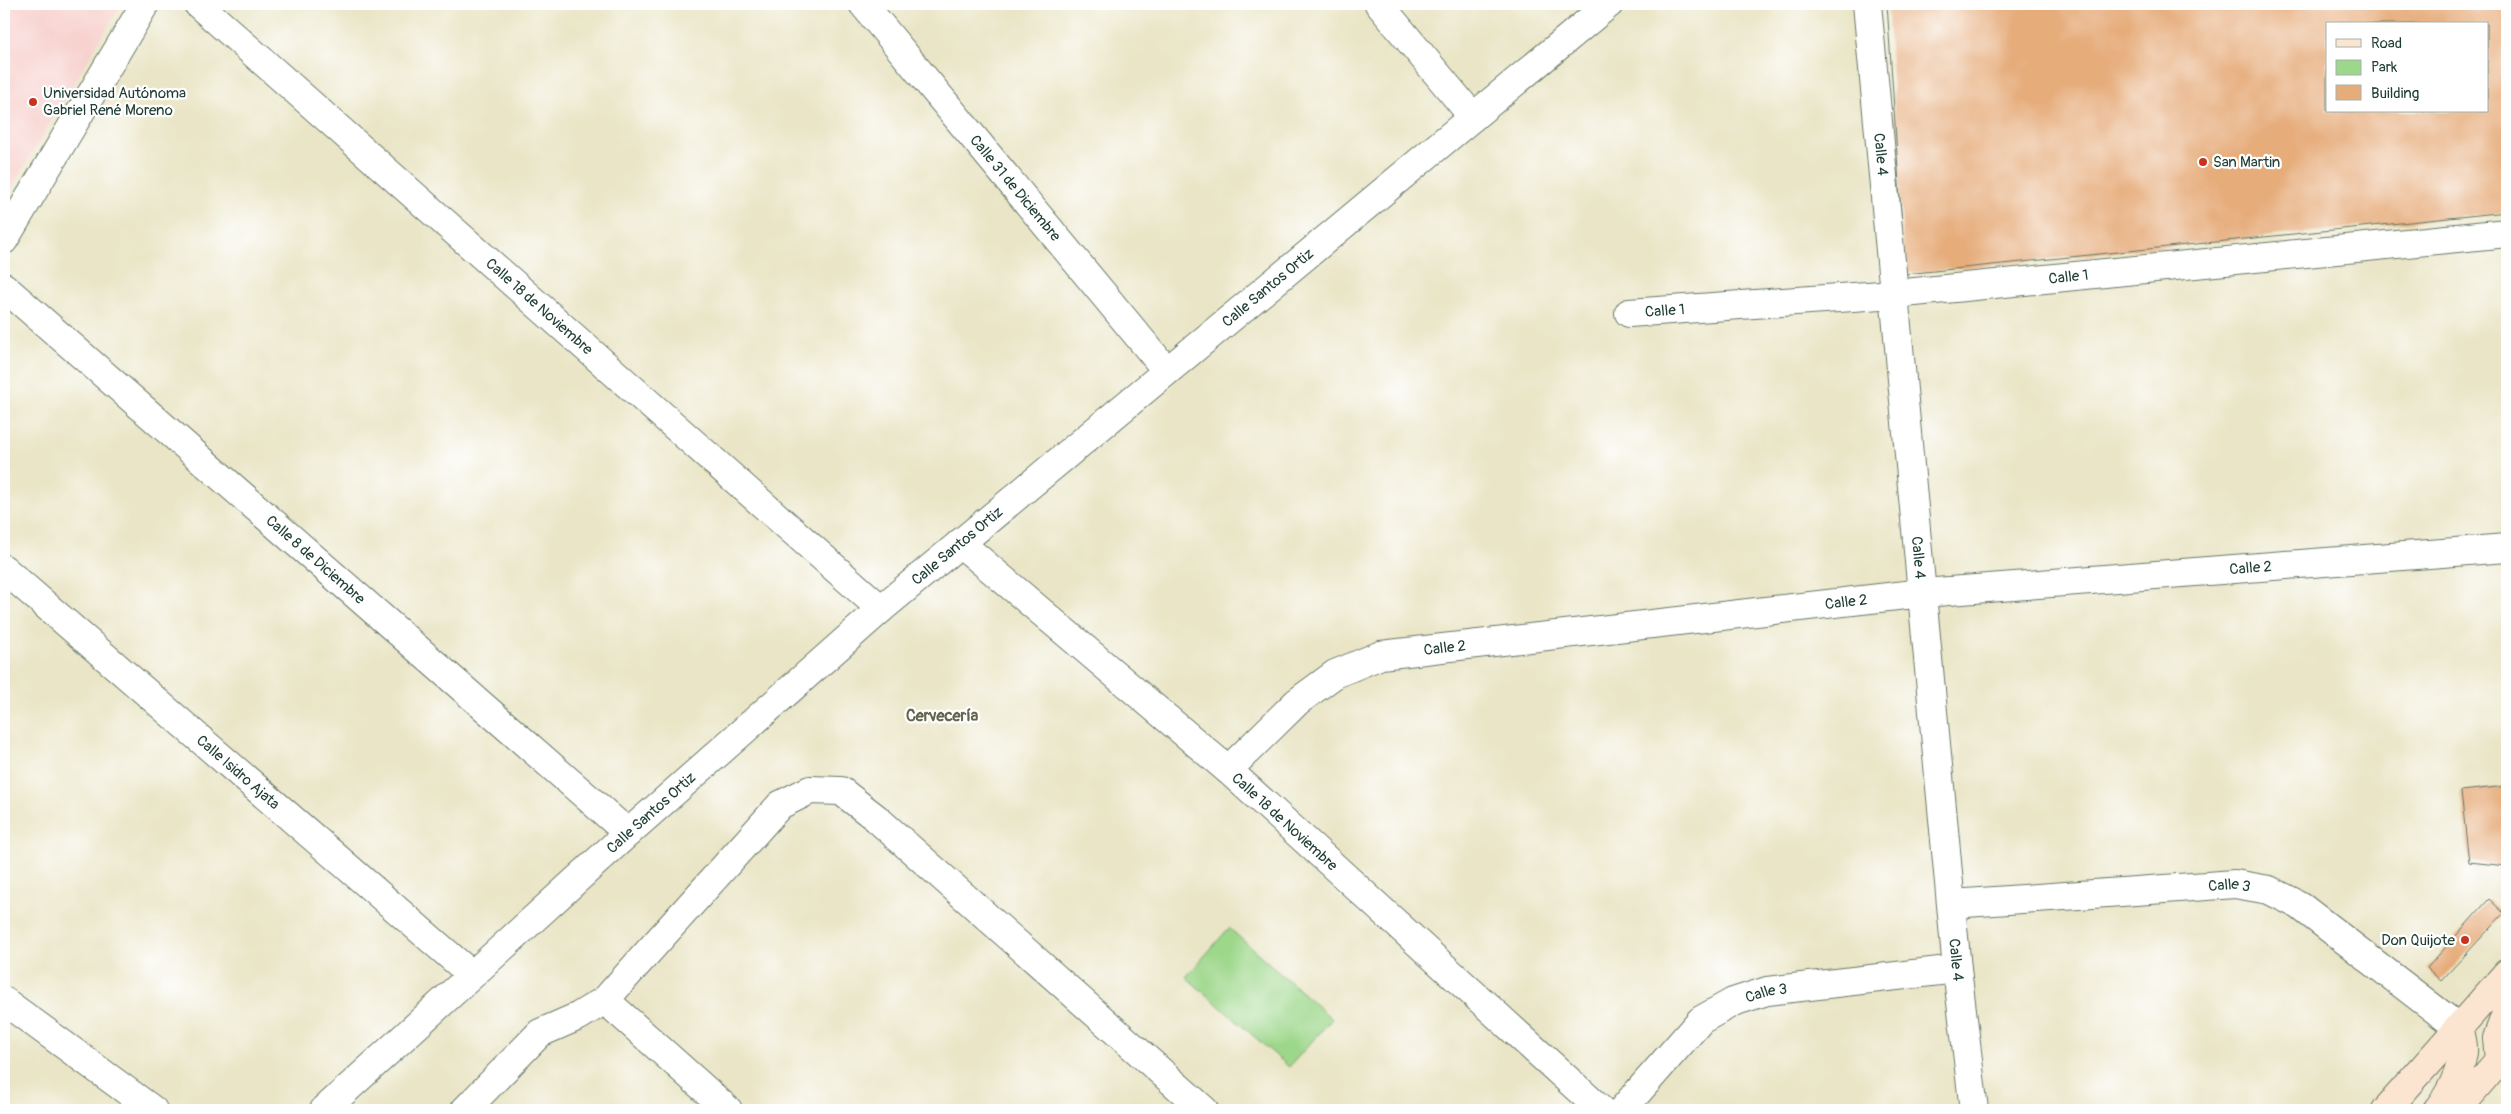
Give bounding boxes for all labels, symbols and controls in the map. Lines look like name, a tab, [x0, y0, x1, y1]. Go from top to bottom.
legend	[2326, 22, 2488, 112]
text: Road	[2371, 34, 2402, 53]
text: Park	[2371, 58, 2398, 77]
place label: Universidad Autónoma Gabriel René Moreno	[43, 84, 186, 120]
text: Building	[2371, 84, 2419, 103]
marker: Universidad Autónoma Gabriel René Moreno	[27, 96, 39, 108]
street label: Calle 31 de Diciembre	[965, 131, 1065, 246]
street label: Calle 4	[1869, 132, 1892, 177]
place label: San Martin	[2213, 153, 2280, 172]
marker: San Martin	[2197, 156, 2209, 168]
street label: Calle Santos Ortiz	[1218, 244, 1318, 332]
street label: Calle 18 de Noviembre	[481, 254, 597, 360]
street label: Calle 1	[2048, 266, 2089, 289]
street label: Calle 1	[1644, 300, 1686, 322]
street label: Calle Santos Ortiz	[908, 503, 1007, 590]
street label: Calle 8 de Diciembre	[262, 511, 369, 609]
street label: Calle 4	[1907, 535, 1930, 580]
street label: Calle 2	[2229, 557, 2273, 579]
street label: Calle 2	[1824, 590, 1868, 614]
street label: Calle 2	[1423, 636, 1467, 660]
district label: Cervecería	[906, 706, 979, 726]
street label: Calle Isidro Ajata	[192, 731, 283, 814]
street label: Calle Santos Ortiz	[603, 768, 700, 858]
street label: Calle 18 de Noviembre	[1227, 769, 1342, 876]
street label: Calle 3	[2208, 875, 2252, 897]
place label: Don Quijote	[2381, 931, 2456, 950]
marker: Don Quijote	[2459, 934, 2471, 946]
street label: Calle 4	[1944, 938, 1967, 983]
street label: Calle 3	[1743, 980, 1788, 1007]

